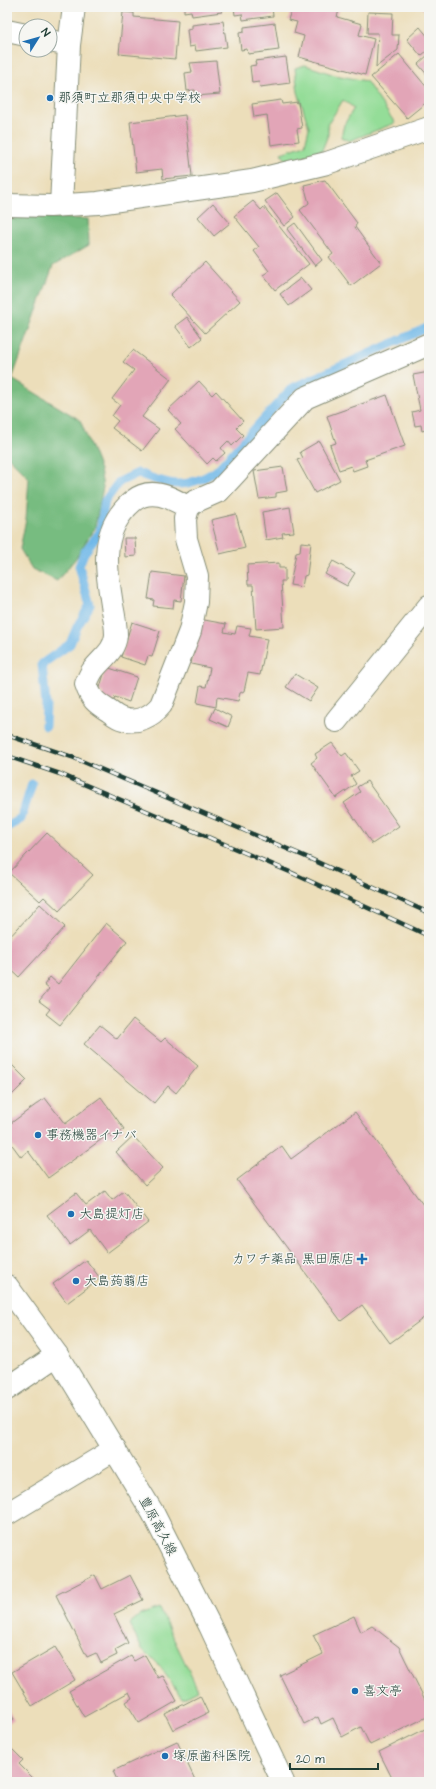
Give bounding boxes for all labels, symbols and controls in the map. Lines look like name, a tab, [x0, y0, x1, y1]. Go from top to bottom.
north arrow	[18, 18, 58, 58]
text: N	[38, 25, 54, 40]
place label: 那須町立那須中央中学校	[58, 89, 201, 107]
marker: 那須町立那須中央中学校	[45, 93, 55, 103]
place label: 事務機器イナバ	[46, 1126, 137, 1144]
marker: 事務機器イナバ	[33, 1130, 43, 1140]
place label: 大島提灯店	[79, 1205, 144, 1223]
marker: 大島提灯店	[66, 1209, 76, 1219]
place label: カワチ薬品 黒田原店	[232, 1250, 354, 1268]
marker: カワチ薬品 黒田原店	[357, 1254, 367, 1264]
place label: 大島蒟蒻店	[84, 1272, 149, 1290]
marker: 大島蒟蒻店	[71, 1276, 81, 1286]
street label: 豊原高久線	[135, 1493, 182, 1560]
place label: 喜文亭	[363, 1682, 402, 1700]
marker: 喜文亭	[350, 1686, 360, 1696]
scale bar	[290, 1745, 378, 1771]
place label: 塚原歯科医院	[173, 1747, 251, 1765]
marker: 塚原歯科医院	[160, 1751, 170, 1761]
text: 20 m	[296, 1751, 325, 1768]

